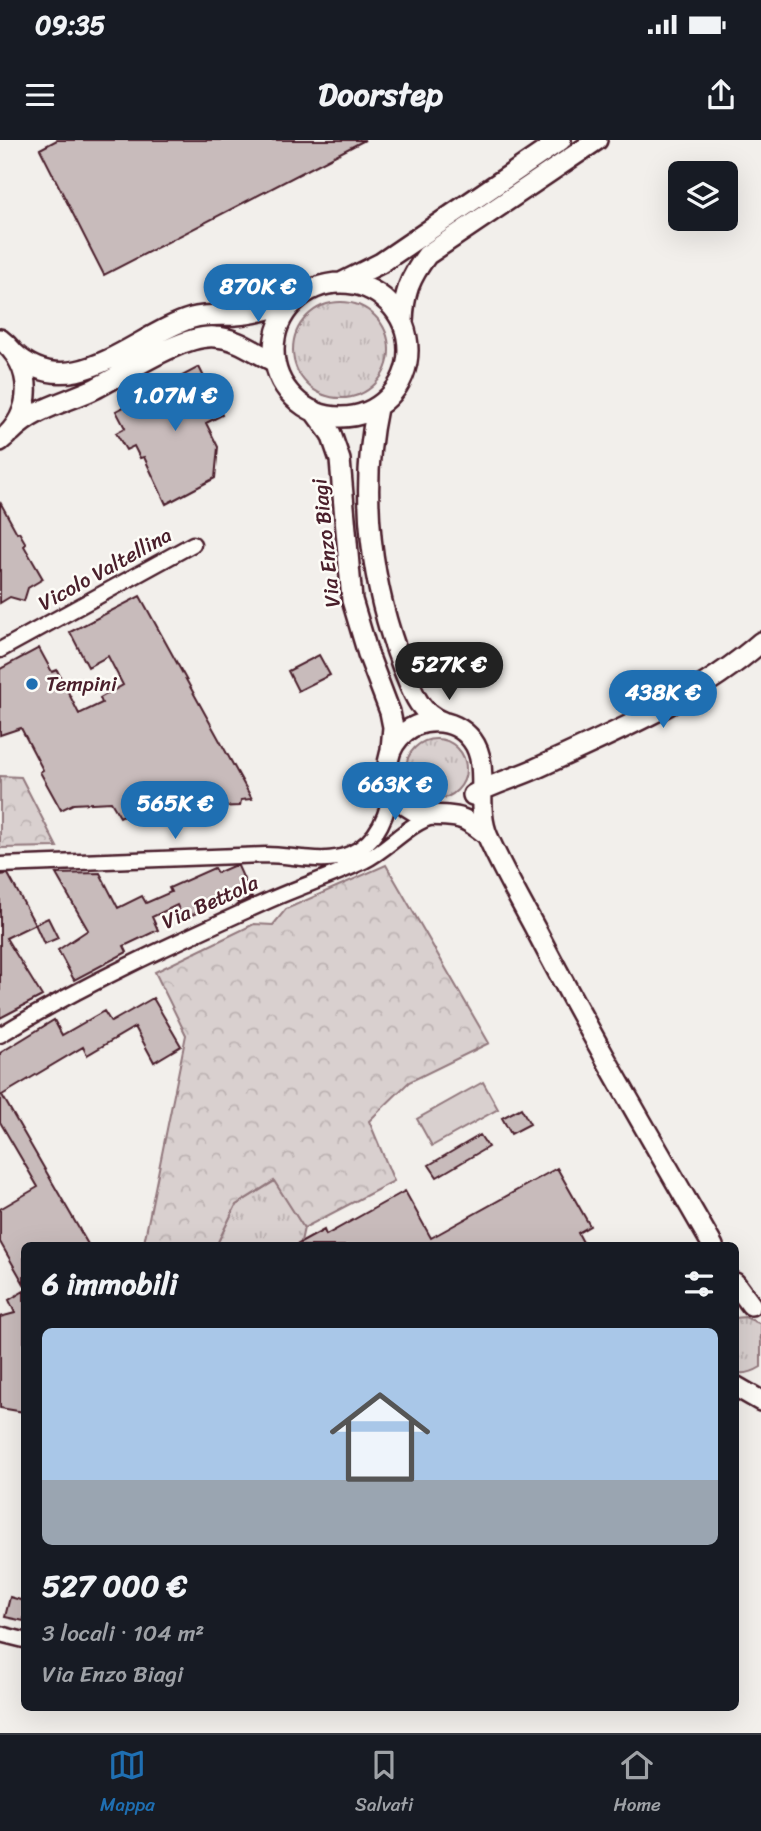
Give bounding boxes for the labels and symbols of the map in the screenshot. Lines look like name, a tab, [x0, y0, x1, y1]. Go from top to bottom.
pin: 870K €	[201, 264, 315, 324]
pin: 1.07M €	[110, 373, 240, 433]
street label: Via Enzo Biagi	[300, 476, 352, 609]
street label: Vicolo Valtellina	[31, 516, 180, 622]
pin: 527K €	[392, 643, 506, 702]
place label: Tempini	[46, 665, 118, 703]
pin: 438K €	[606, 670, 720, 730]
marker: Tempini	[24, 676, 40, 692]
pin: 663K €	[338, 762, 452, 822]
pin: 565K €	[118, 782, 232, 841]
street label: Via Bettola	[155, 864, 265, 940]

